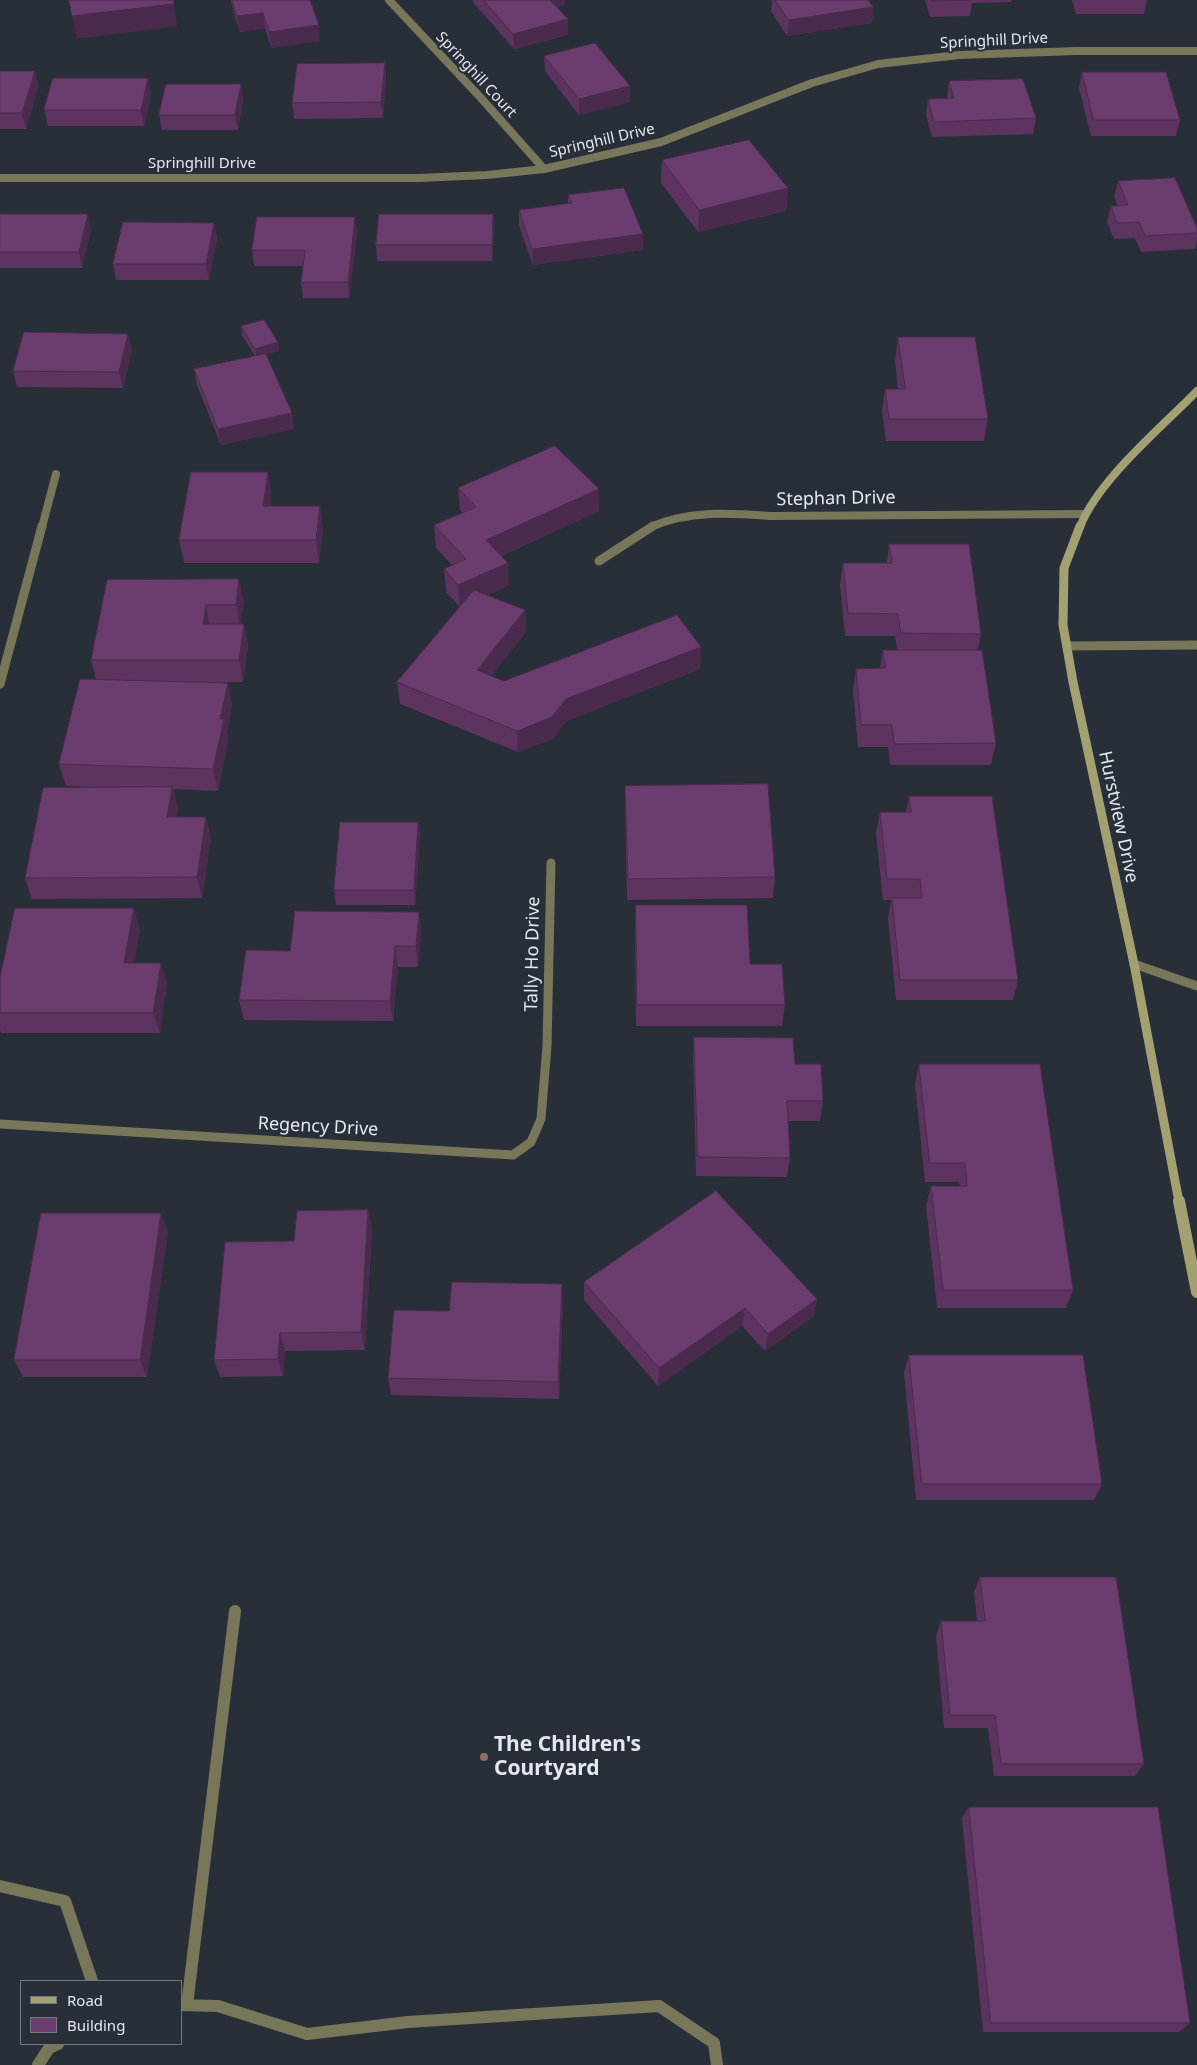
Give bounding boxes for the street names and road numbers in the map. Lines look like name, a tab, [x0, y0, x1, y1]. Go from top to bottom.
street label: Springhill Court	[432, 29, 520, 121]
street label: Springhill Drive	[940, 29, 1048, 53]
street label: Springhill Drive	[547, 120, 657, 162]
street label: Springhill Drive	[148, 155, 256, 173]
street label: Stephan Drive	[776, 487, 896, 511]
street label: Hurstview Drive	[1094, 749, 1142, 885]
street label: Tally Ho Drive	[521, 896, 545, 1012]
street label: Regency Drive	[257, 1113, 379, 1141]

